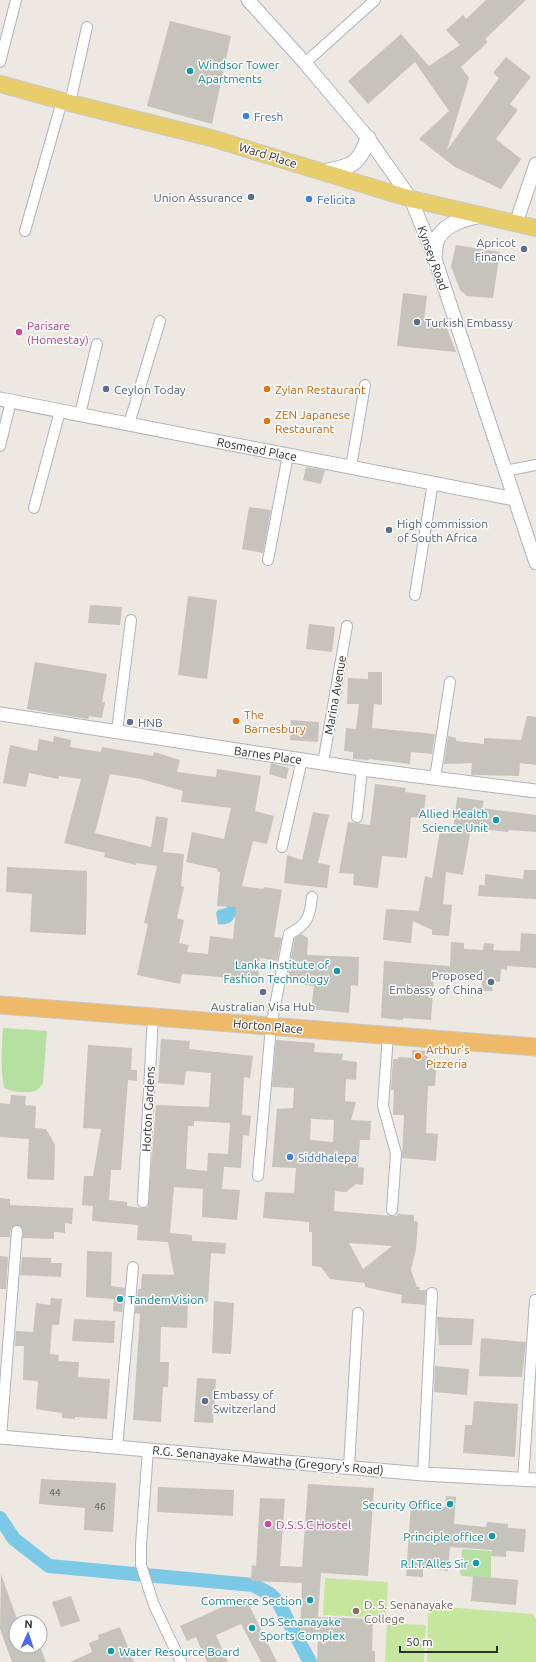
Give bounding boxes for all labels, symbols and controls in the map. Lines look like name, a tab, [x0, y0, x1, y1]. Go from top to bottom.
place label: Windsor Tower Apartments	[198, 58, 280, 85]
marker: Windsor Tower Apartments	[185, 66, 195, 76]
place label: Fresh	[254, 110, 283, 123]
marker: Fresh	[241, 111, 251, 121]
street label: Ward Place	[237, 140, 299, 170]
place label: Union Assurance	[153, 191, 243, 204]
marker: Union Assurance	[246, 192, 256, 202]
place label: Felicita	[317, 193, 355, 206]
marker: Felicita	[304, 194, 314, 204]
street label: Kynsey Road	[415, 224, 451, 292]
place label: Apricot Finance	[475, 236, 516, 263]
marker: Apricot Finance	[519, 244, 529, 254]
place label: Turkish Embassy	[425, 316, 513, 329]
marker: Turkish Embassy	[412, 317, 422, 327]
place label: Parisare (Homestay)	[27, 319, 89, 347]
marker: Parisare (Homestay)	[14, 327, 24, 337]
place label: Ceylon Today	[114, 383, 186, 396]
place label: Zylan Restaurant	[275, 383, 366, 396]
marker: Ceylon Today	[101, 384, 111, 394]
marker: Zylan Restaurant	[262, 384, 272, 394]
place label: ZEN Japanese Restaurant	[275, 408, 350, 435]
marker: ZEN Japanese Restaurant	[262, 416, 272, 426]
street label: Rosmead Place	[216, 435, 298, 463]
place label: High commission of South Africa	[397, 517, 488, 544]
marker: High commission of South Africa	[384, 525, 394, 535]
street label: Marina Avenue	[322, 654, 348, 736]
place label: The Barnesbury	[244, 708, 306, 735]
place label: HNB	[138, 716, 163, 729]
marker: The Barnesbury	[231, 716, 241, 726]
marker: HNB	[125, 717, 135, 727]
street label: Barnes Place	[233, 744, 303, 766]
place label: Allied Health Science Unit	[419, 807, 488, 834]
marker: Allied Health Science Unit	[491, 815, 501, 825]
place label: Lanka Institute of Fashion Technology	[224, 958, 329, 985]
marker: Lanka Institute of Fashion Technology	[332, 966, 342, 976]
place label: Proposed Embassy of China	[389, 969, 483, 996]
marker: Proposed Embassy of China	[486, 977, 496, 987]
marker: Australian Visa Hub	[258, 987, 268, 997]
place label: Australian Visa Hub	[211, 1000, 315, 1013]
street label: Horton Place	[233, 1016, 303, 1036]
place label: Arthur's Pizzeria	[426, 1043, 469, 1070]
marker: Arthur's Pizzeria	[413, 1051, 423, 1061]
street label: Horton Gardens	[139, 1066, 157, 1152]
place label: Siddhalepa	[298, 1151, 357, 1164]
marker: Siddhalepa	[285, 1152, 295, 1162]
place label: TandemVision	[128, 1293, 204, 1306]
marker: TandemVision	[115, 1294, 125, 1304]
place label: Embassy of Switzerland	[213, 1388, 276, 1415]
marker: Embassy of Switzerland	[200, 1396, 210, 1406]
street label: R.G. Senanayake Mawatha (Gregory's Road)	[152, 1443, 384, 1478]
house number: 44	[49, 1487, 61, 1498]
place label: Security Office	[362, 1498, 442, 1511]
marker: Security Office	[445, 1499, 455, 1509]
house number: 46	[94, 1501, 106, 1512]
place label: D.S.S.C Hostel	[276, 1518, 351, 1531]
marker: D.S.S.C Hostel	[263, 1519, 273, 1529]
place label: Principle office	[403, 1530, 484, 1543]
marker: Principle office	[487, 1531, 497, 1541]
place label: R.I.T.Alles Sir	[401, 1557, 468, 1570]
marker: R.I.T.Alles Sir	[471, 1558, 481, 1568]
place label: Commerce Section	[201, 1594, 302, 1607]
marker: Commerce Section	[305, 1595, 315, 1605]
place label: D. S. Senanayake College	[364, 1598, 453, 1625]
marker: D. S. Senanayake College	[351, 1606, 361, 1616]
north arrow	[8, 1614, 48, 1654]
place label: DS Senanayake Sports Complex	[260, 1615, 345, 1642]
text: N	[24, 1618, 33, 1630]
marker: DS Senanayake Sports Complex	[247, 1623, 257, 1633]
scale bar	[400, 1628, 497, 1654]
text: 50 m	[406, 1635, 433, 1648]
place label: Water Resource Board	[119, 1645, 240, 1658]
marker: Water Resource Board	[106, 1646, 116, 1656]

